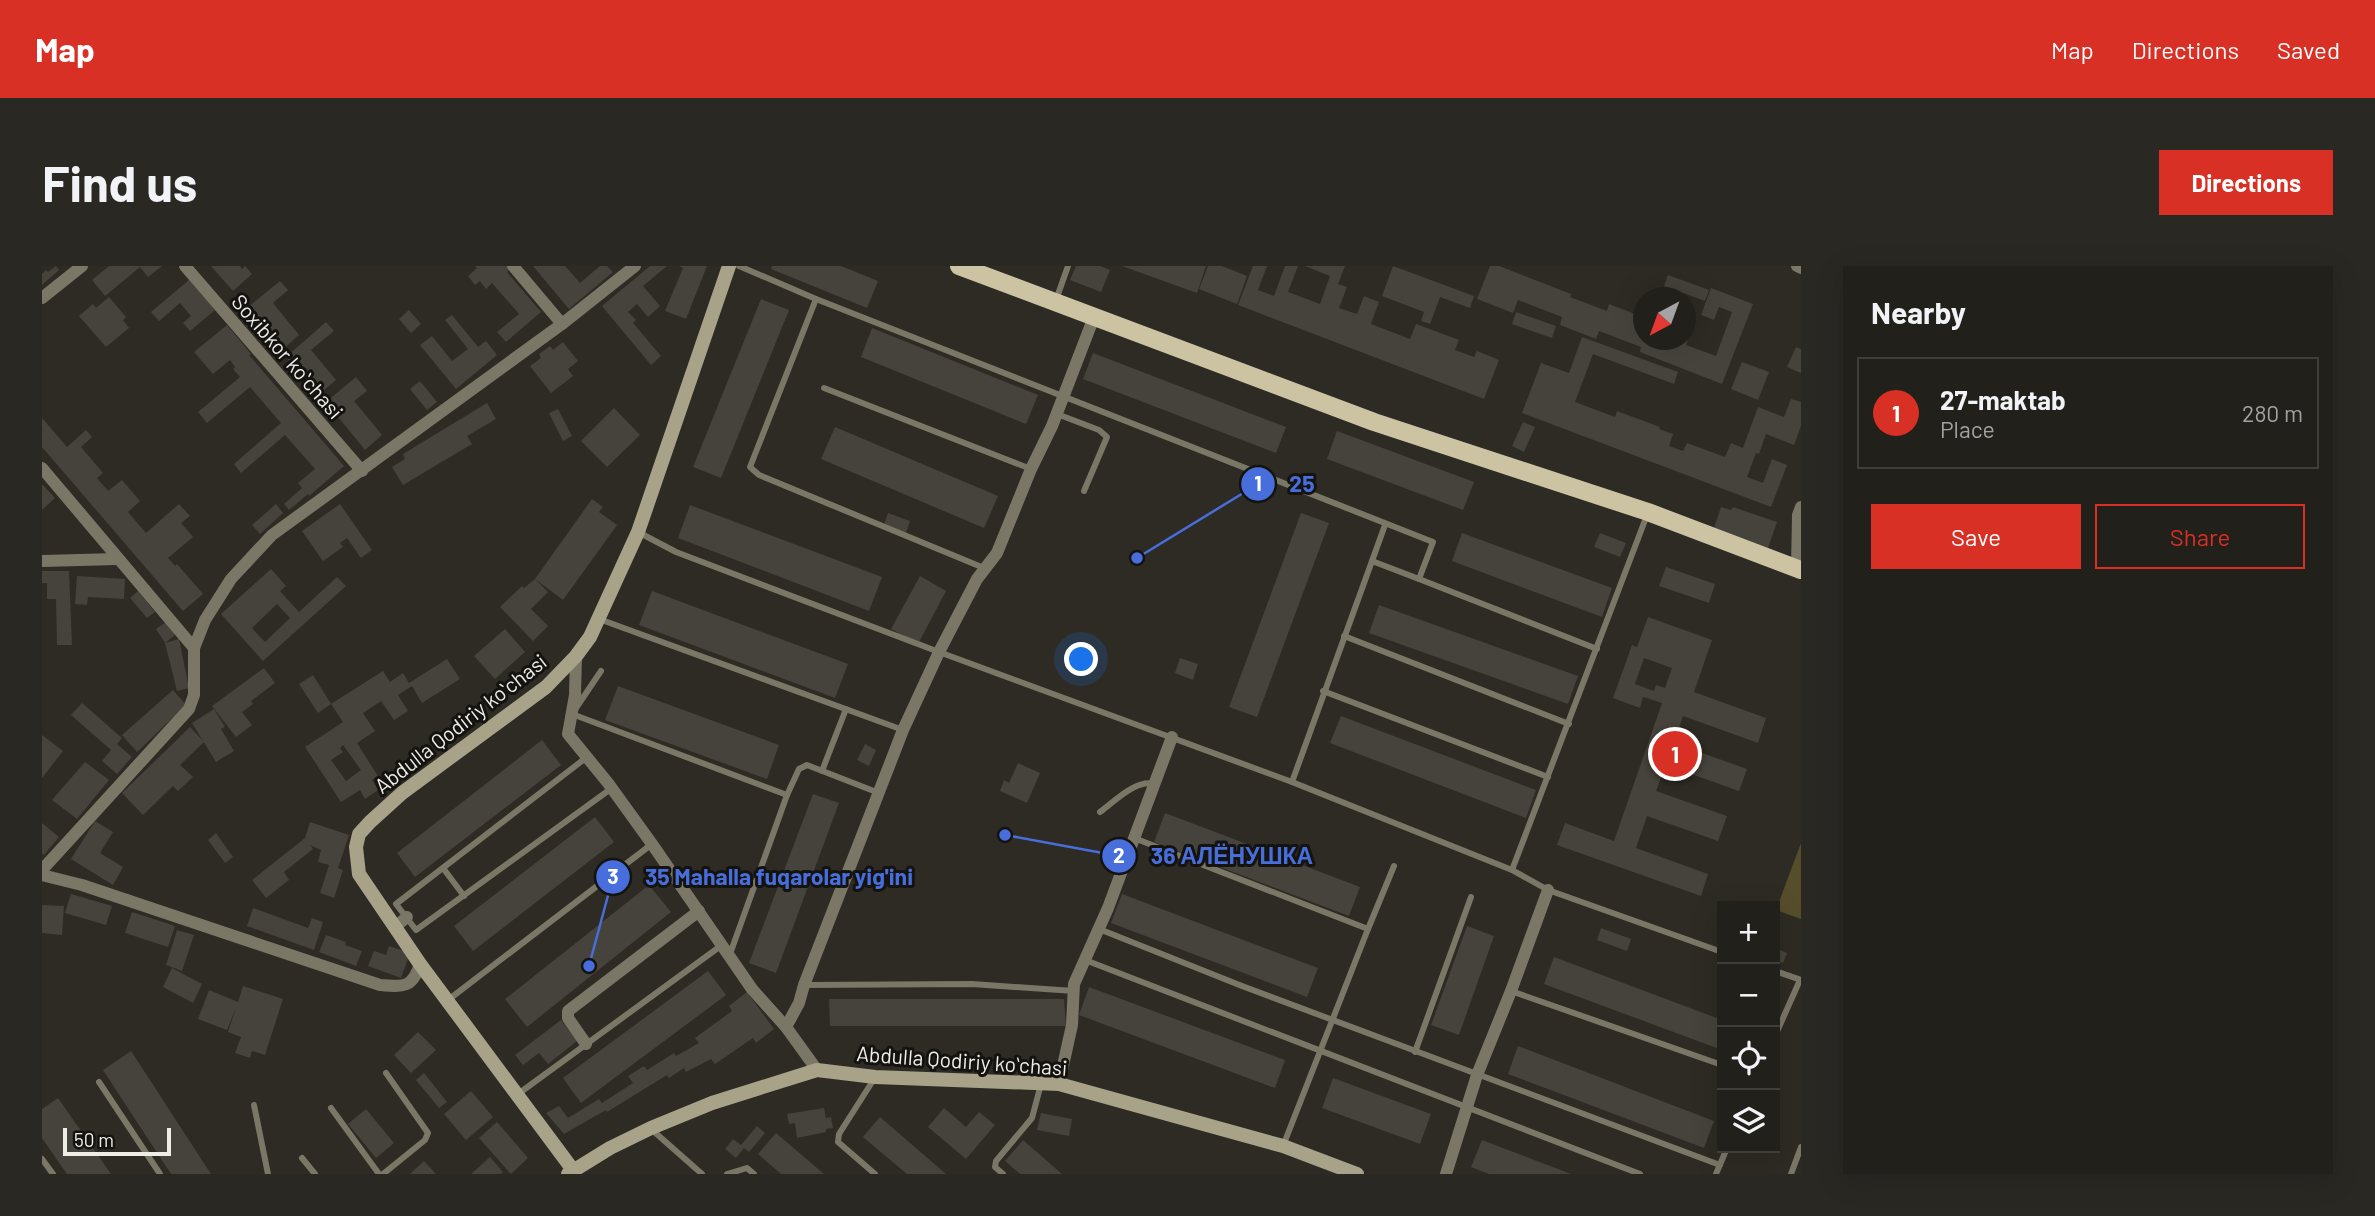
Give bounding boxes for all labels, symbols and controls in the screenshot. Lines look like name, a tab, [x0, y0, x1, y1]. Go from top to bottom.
text: Map	[35, 29, 95, 69]
text: Map	[2051, 35, 2094, 64]
text: Directions	[2132, 35, 2239, 64]
text: Saved	[2277, 35, 2340, 64]
button: Directions	[2159, 150, 2333, 215]
text: Find us	[42, 153, 197, 212]
north arrow	[1633, 287, 1696, 350]
street label: Soxibkor koʻchasi	[227, 289, 349, 423]
text: Nearby	[1871, 294, 1966, 330]
text: 27-maktab	[1940, 384, 2066, 415]
text: 1	[1892, 399, 1900, 427]
text: 280 m	[2242, 399, 2303, 427]
text: Place	[1940, 415, 1995, 443]
callout: 25	[1240, 462, 1329, 506]
text: 25	[1289, 469, 1315, 497]
text: 1	[1254, 470, 1262, 495]
button: Save	[1871, 504, 2081, 569]
button: Share	[2095, 504, 2305, 569]
your location	[1064, 642, 1098, 676]
street label: Abdulla Qodiriy koʻchasi	[369, 648, 551, 798]
pin: 1	[1652, 728, 1698, 780]
callout: 36 АЛЁНУШКА	[1101, 834, 1327, 878]
text: 36 АЛЁНУШКА	[1151, 841, 1313, 869]
text: 2	[1113, 842, 1125, 867]
callout: 35 Mahalla fuqarolar yig'ini	[596, 855, 927, 899]
text: 35 Mahalla fuqarolar yig'ini	[645, 862, 913, 890]
text: 3	[607, 863, 619, 888]
map controls	[1717, 901, 1780, 1153]
button: +	[1717, 901, 1780, 964]
button: −	[1717, 964, 1780, 1027]
button: locate	[1717, 1027, 1780, 1090]
street label: Abdulla Qodiriy koʻchasi	[856, 1040, 1068, 1080]
button: layers	[1717, 1090, 1780, 1153]
scale bar	[63, 1125, 172, 1157]
text: 50 m	[74, 1128, 114, 1151]

